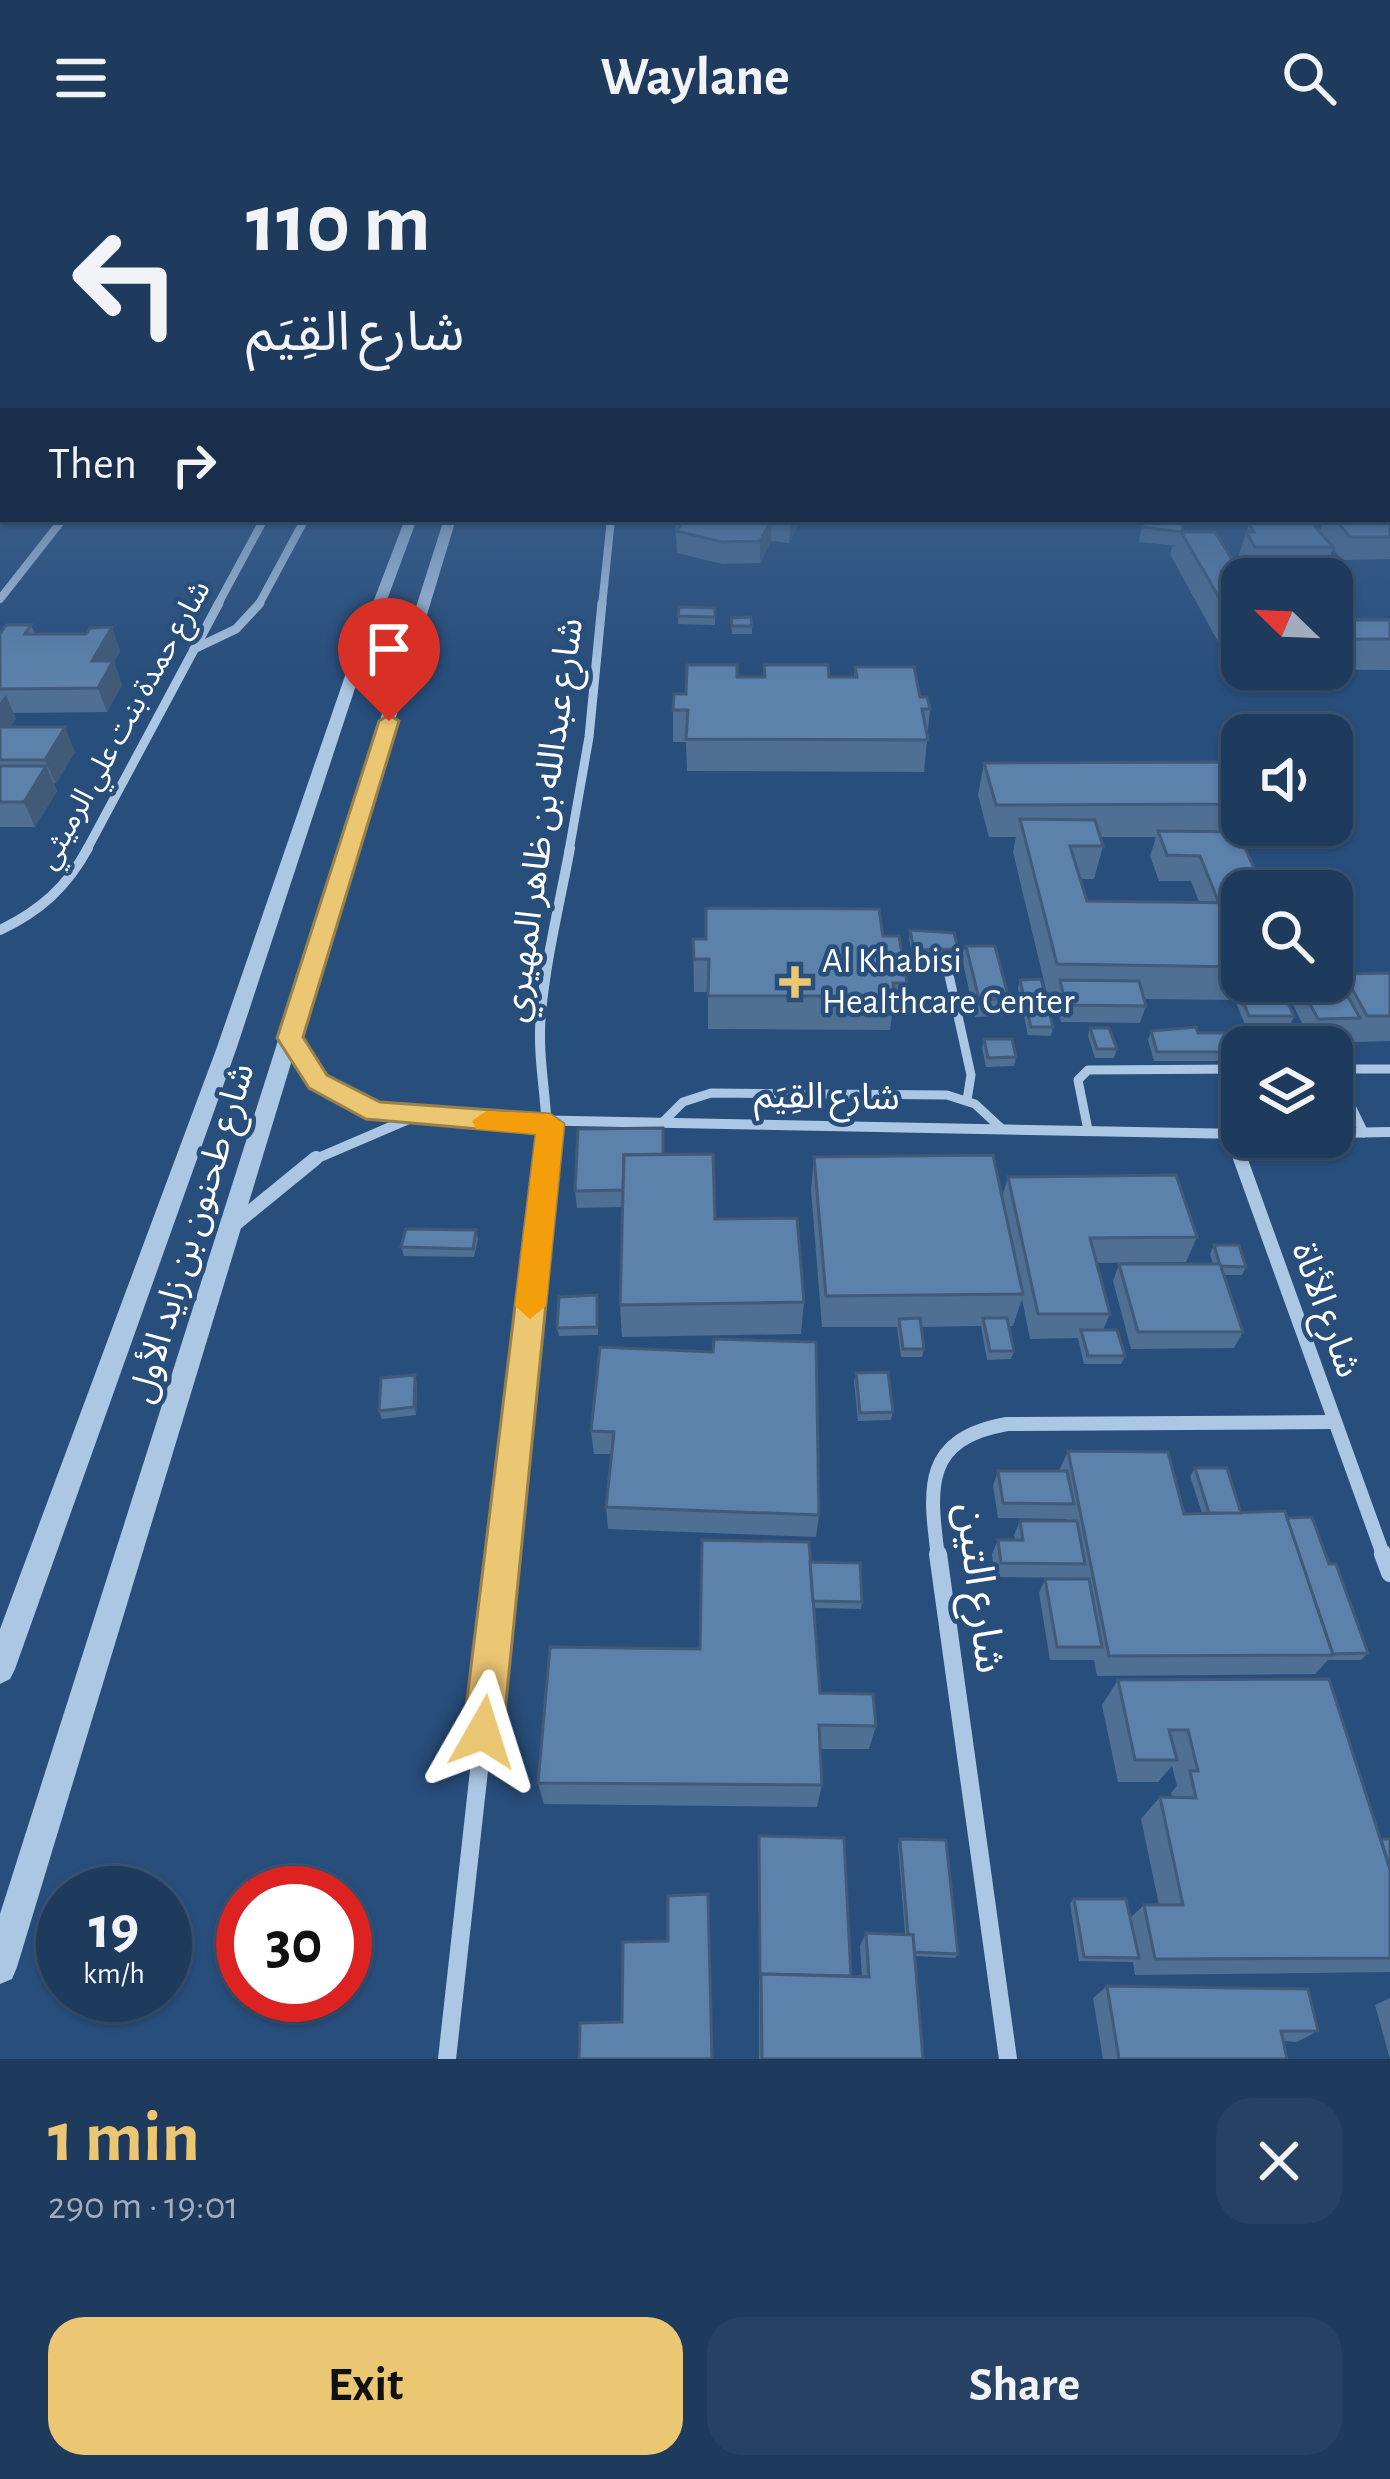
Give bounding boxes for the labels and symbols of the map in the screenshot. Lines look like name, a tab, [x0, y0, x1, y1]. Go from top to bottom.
north arrow	[1221, 558, 1353, 690]
street label: شارع حمدة بنت علي الرميثي	[32, 576, 222, 878]
pin	[338, 598, 440, 721]
street label: شارع عبدالله بن ظاهر المهيري	[497, 616, 597, 1025]
place label: Al Khabisi Healthcare Center	[822, 943, 1075, 1020]
marker: Al Khabisi Healthcare Center	[779, 966, 811, 998]
street label: شارع طحنون بن زايد الأول	[122, 1059, 267, 1409]
street label: شارع القِيَم	[754, 1078, 900, 1124]
street label: شارع الأناة	[1279, 1237, 1368, 1385]
street label: شارع التين	[940, 1500, 1011, 1677]
position arrow	[420, 1669, 546, 1795]
speed limit sign: 30	[216, 1866, 372, 2022]

